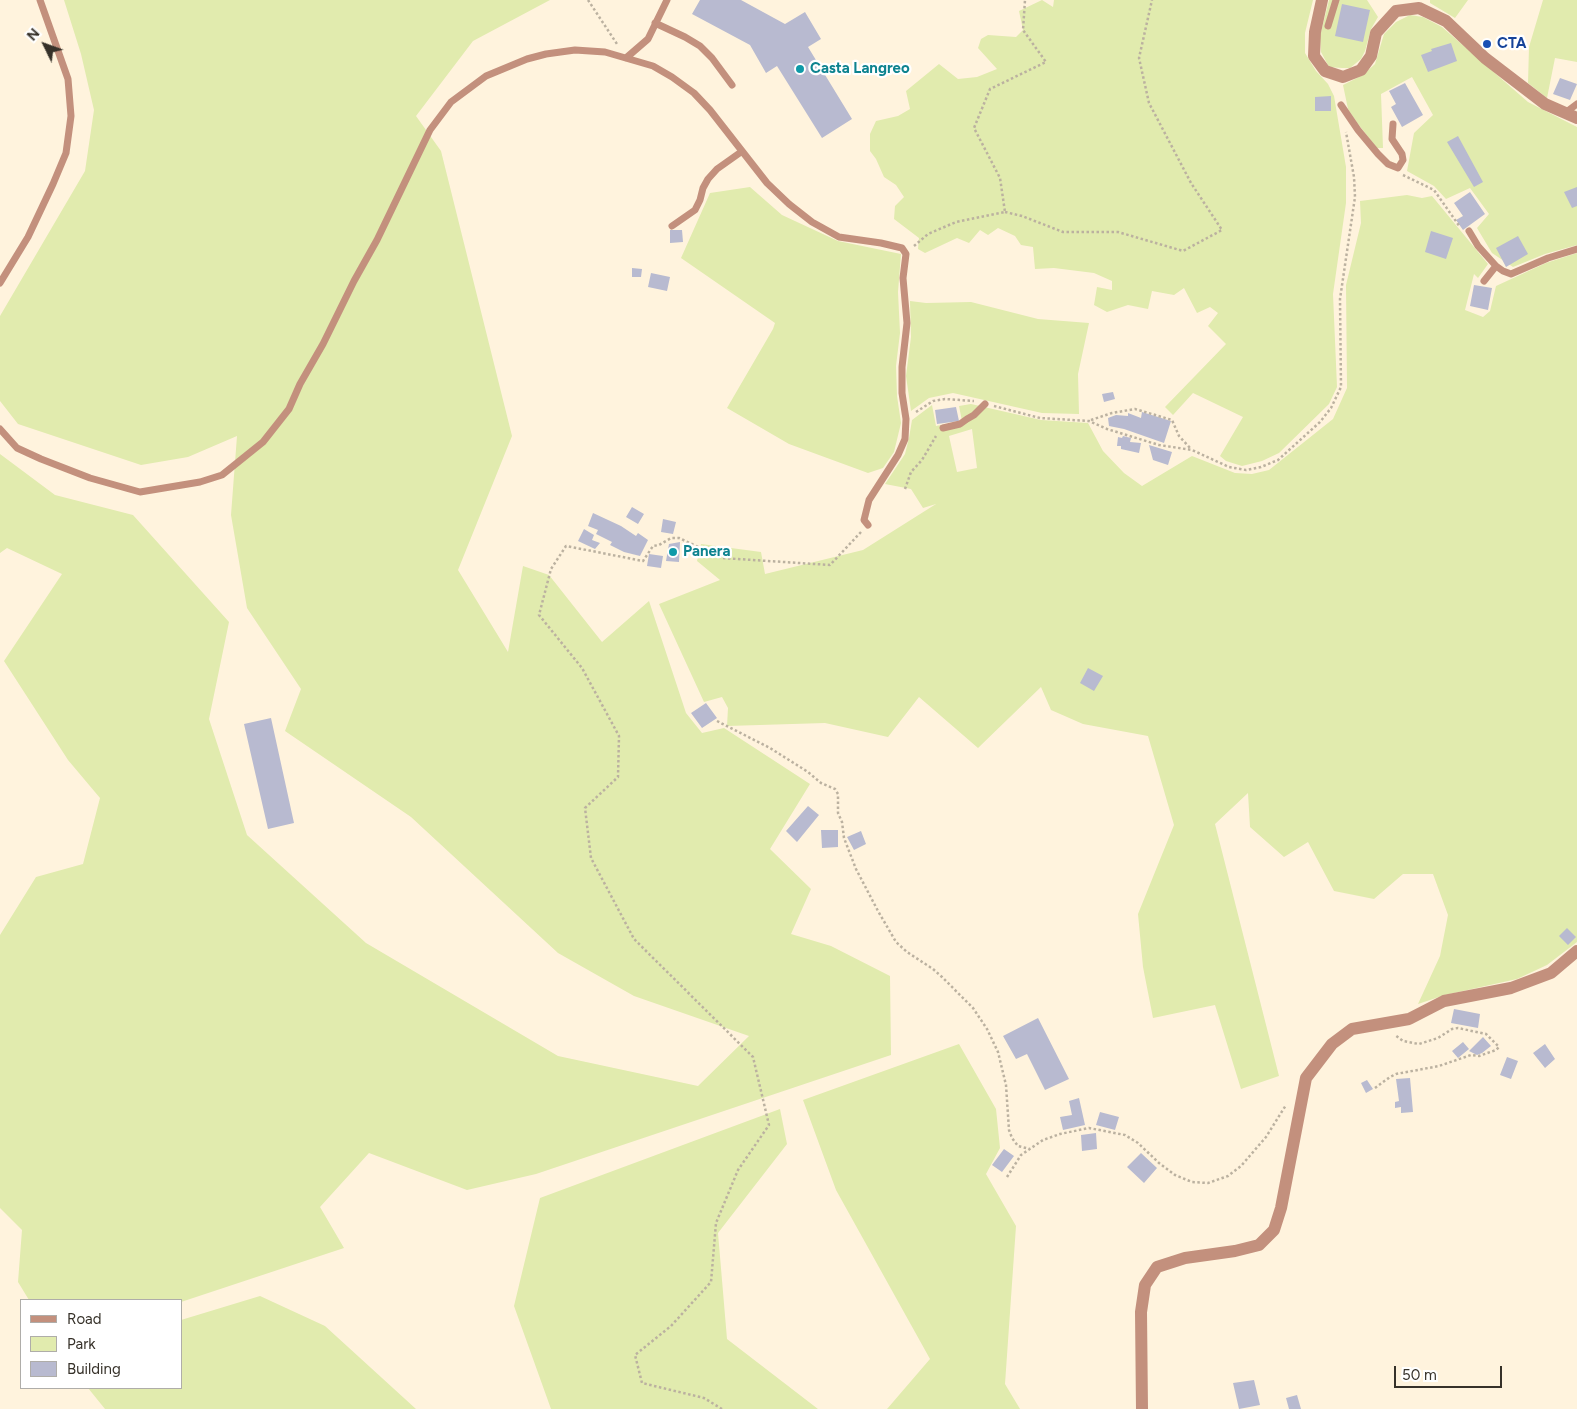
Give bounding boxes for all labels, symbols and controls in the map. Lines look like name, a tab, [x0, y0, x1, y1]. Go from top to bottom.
north arrow	[20, 20, 70, 70]
text: N	[24, 25, 43, 44]
place label: CTA	[1497, 35, 1526, 53]
marker: CTA	[1481, 38, 1493, 50]
place label: Casta Langreo	[810, 60, 910, 78]
marker: Casta Langreo	[794, 63, 806, 75]
place label: Panera	[683, 543, 730, 561]
marker: Panera	[667, 546, 679, 558]
legend	[20, 1299, 182, 1389]
text: Road	[67, 1310, 102, 1328]
text: Park	[67, 1335, 96, 1353]
scale bar	[1397, 1356, 1504, 1388]
text: Building	[67, 1360, 121, 1378]
text: 50 m	[1402, 1366, 1437, 1384]

